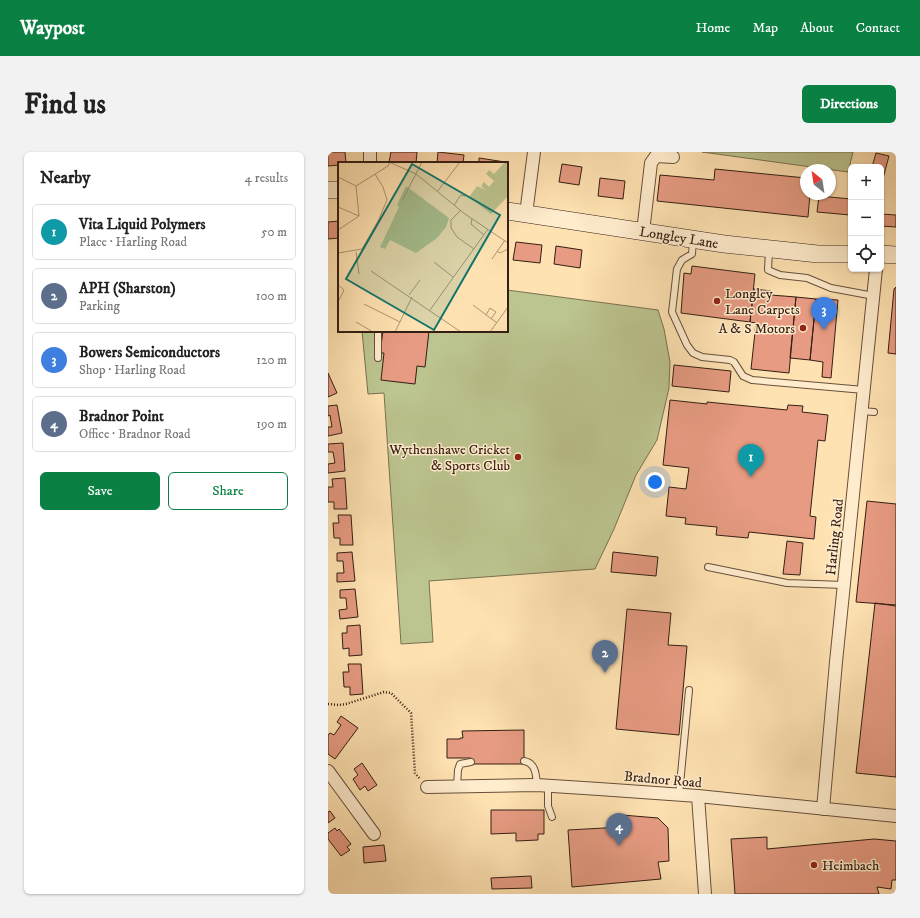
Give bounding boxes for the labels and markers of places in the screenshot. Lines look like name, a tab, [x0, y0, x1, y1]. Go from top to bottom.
place label: Longley Lane Carpets	[725, 285, 800, 319]
marker: Longley Lane Carpets	[712, 296, 722, 306]
pin: 3	[811, 297, 837, 330]
place label: A & S Motors	[718, 320, 795, 338]
marker: A & S Motors	[798, 323, 808, 333]
place label: Wythenshawe Cricket & Sports Club	[388, 441, 511, 475]
pin: 1	[738, 444, 764, 477]
marker: Wythenshawe Cricket & Sports Club	[513, 452, 523, 462]
pin: 2	[592, 640, 618, 673]
pin: 4	[606, 813, 632, 846]
place label: Heimbach	[822, 857, 880, 875]
marker: Heimbach	[809, 860, 819, 870]

